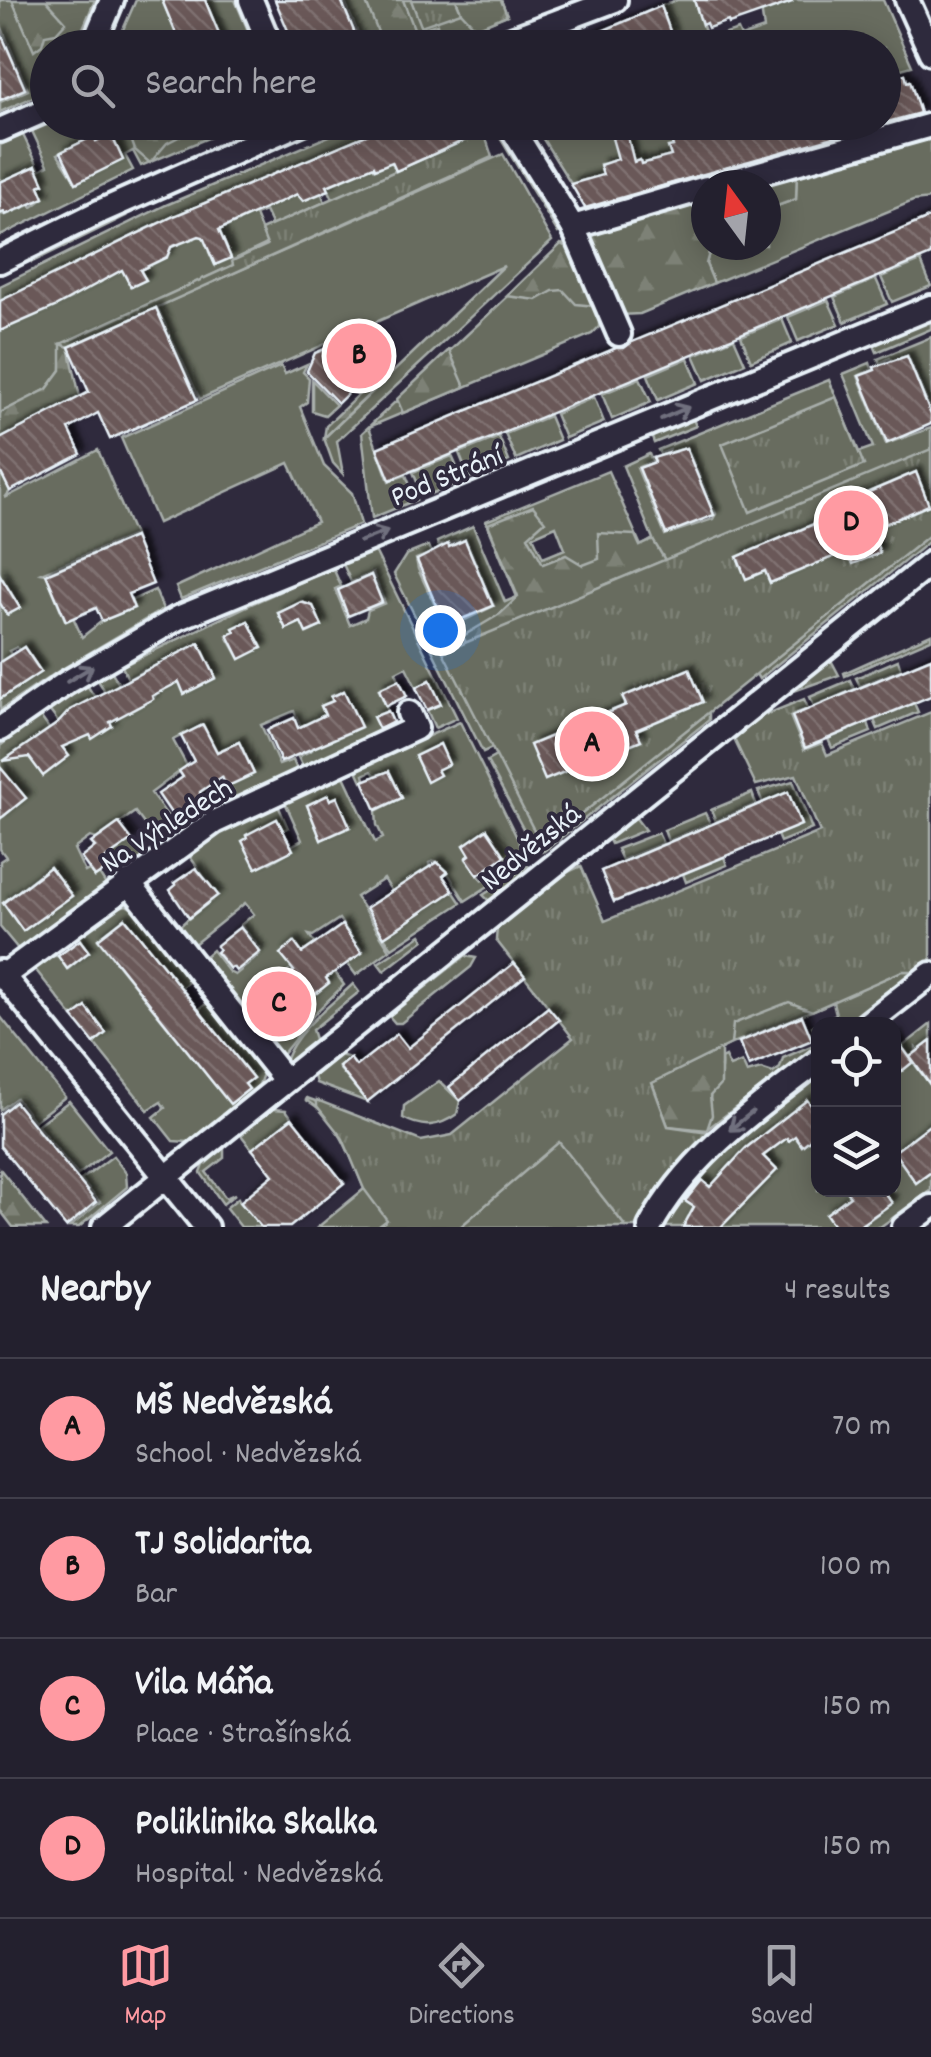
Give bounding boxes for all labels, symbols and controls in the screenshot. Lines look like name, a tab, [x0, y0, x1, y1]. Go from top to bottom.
search box	[30, 30, 901, 140]
icon: search	[65, 58, 120, 113]
text: Search here	[145, 58, 317, 113]
north arrow	[691, 170, 781, 260]
pin: B	[326, 318, 392, 394]
one-way arrow	[659, 403, 690, 421]
street label: Pod Strání	[385, 436, 513, 521]
pin: D	[818, 486, 884, 560]
one-way arrow	[359, 526, 389, 544]
your location	[415, 605, 466, 656]
one-way arrow	[66, 664, 94, 684]
pin: A	[560, 706, 624, 782]
street label: Na Výhledech	[94, 769, 243, 887]
street label: Nedvězská	[473, 795, 593, 904]
pin: C	[246, 966, 312, 1042]
map controls	[811, 1017, 901, 1197]
button: locate	[811, 1017, 901, 1107]
button: layers	[811, 1107, 901, 1197]
one-way arrow	[729, 1110, 755, 1132]
text: Nearby	[40, 1262, 150, 1322]
text: 4 results	[784, 1269, 891, 1315]
text: MŠ Nedvězská	[135, 1378, 332, 1433]
text: A	[64, 1405, 81, 1451]
text: 70 m	[832, 1405, 891, 1451]
text: School · Nedvězská	[135, 1433, 361, 1479]
text: TJ Solidarita	[135, 1518, 311, 1573]
text: B	[65, 1545, 80, 1591]
text: 100 m	[820, 1545, 891, 1591]
text: Bar	[135, 1573, 177, 1619]
text: Vila Máňa	[135, 1658, 272, 1713]
text: C	[65, 1685, 80, 1731]
text: 150 m	[822, 1685, 891, 1731]
text: Place · Strašínská	[135, 1713, 351, 1759]
text: Poliklinika Skalka	[135, 1798, 376, 1853]
text: D	[64, 1825, 81, 1871]
text: 150 m	[822, 1825, 891, 1871]
text: Hospital · Nedvězská	[135, 1853, 383, 1899]
tab: Map	[118, 1938, 173, 2038]
tab: Directions	[409, 1938, 515, 2038]
tab: Saved	[751, 1938, 813, 2038]

